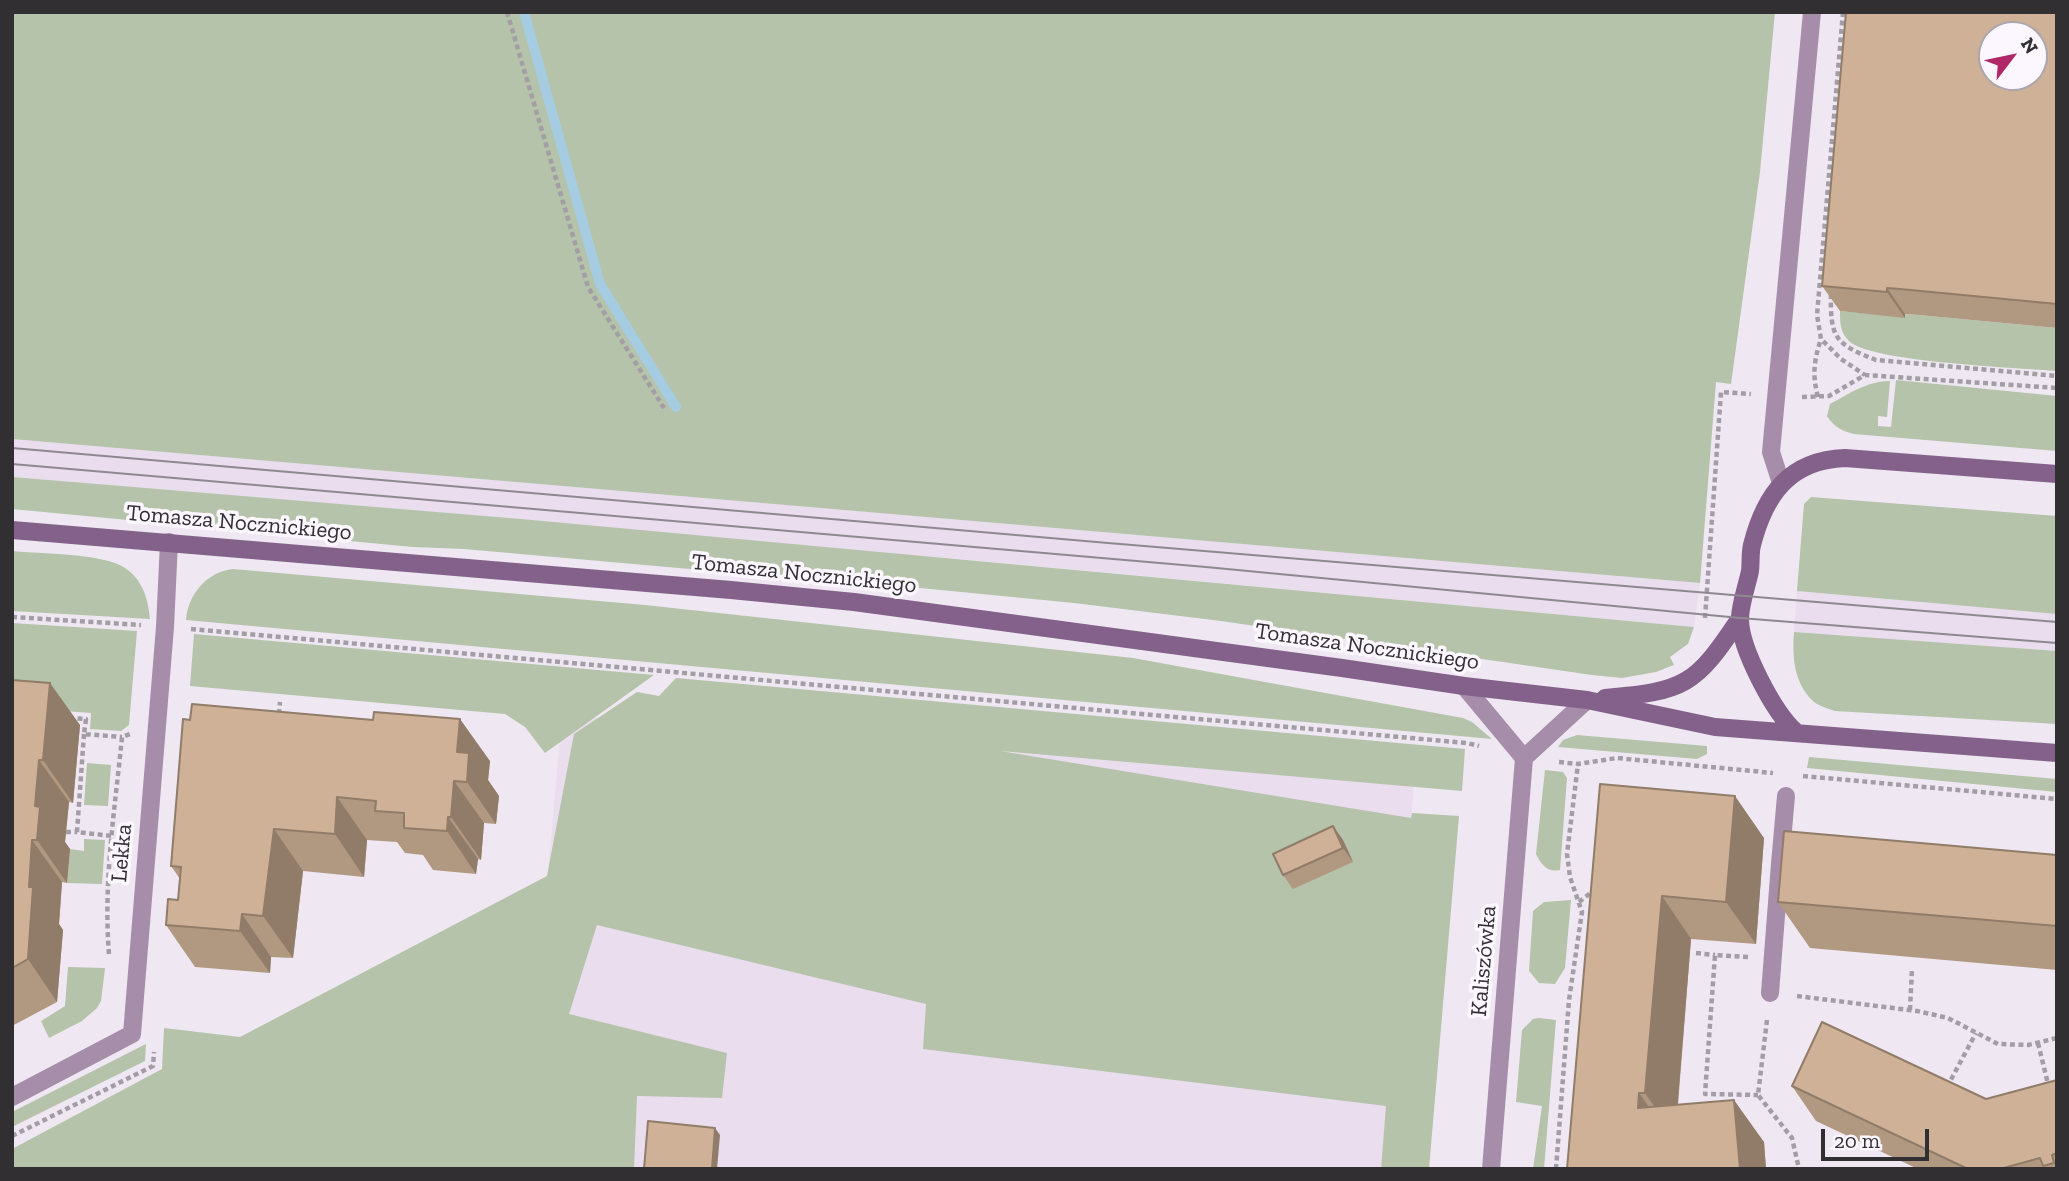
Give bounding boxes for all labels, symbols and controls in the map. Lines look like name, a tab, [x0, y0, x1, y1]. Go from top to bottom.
north arrow	[1978, 21, 2048, 91]
text: N	[2016, 33, 2043, 58]
street label: Tomasza Nocznickiego	[125, 499, 353, 547]
street label: Tomasza Nocznickiego	[690, 548, 918, 600]
street label: Tomasza Nocznickiego	[1253, 618, 1481, 676]
street label: Lekka	[106, 823, 138, 883]
street label: Kaliszówka	[1465, 904, 1503, 1018]
scale bar	[1824, 1114, 1932, 1158]
text: 20 m	[1834, 1128, 1880, 1153]

